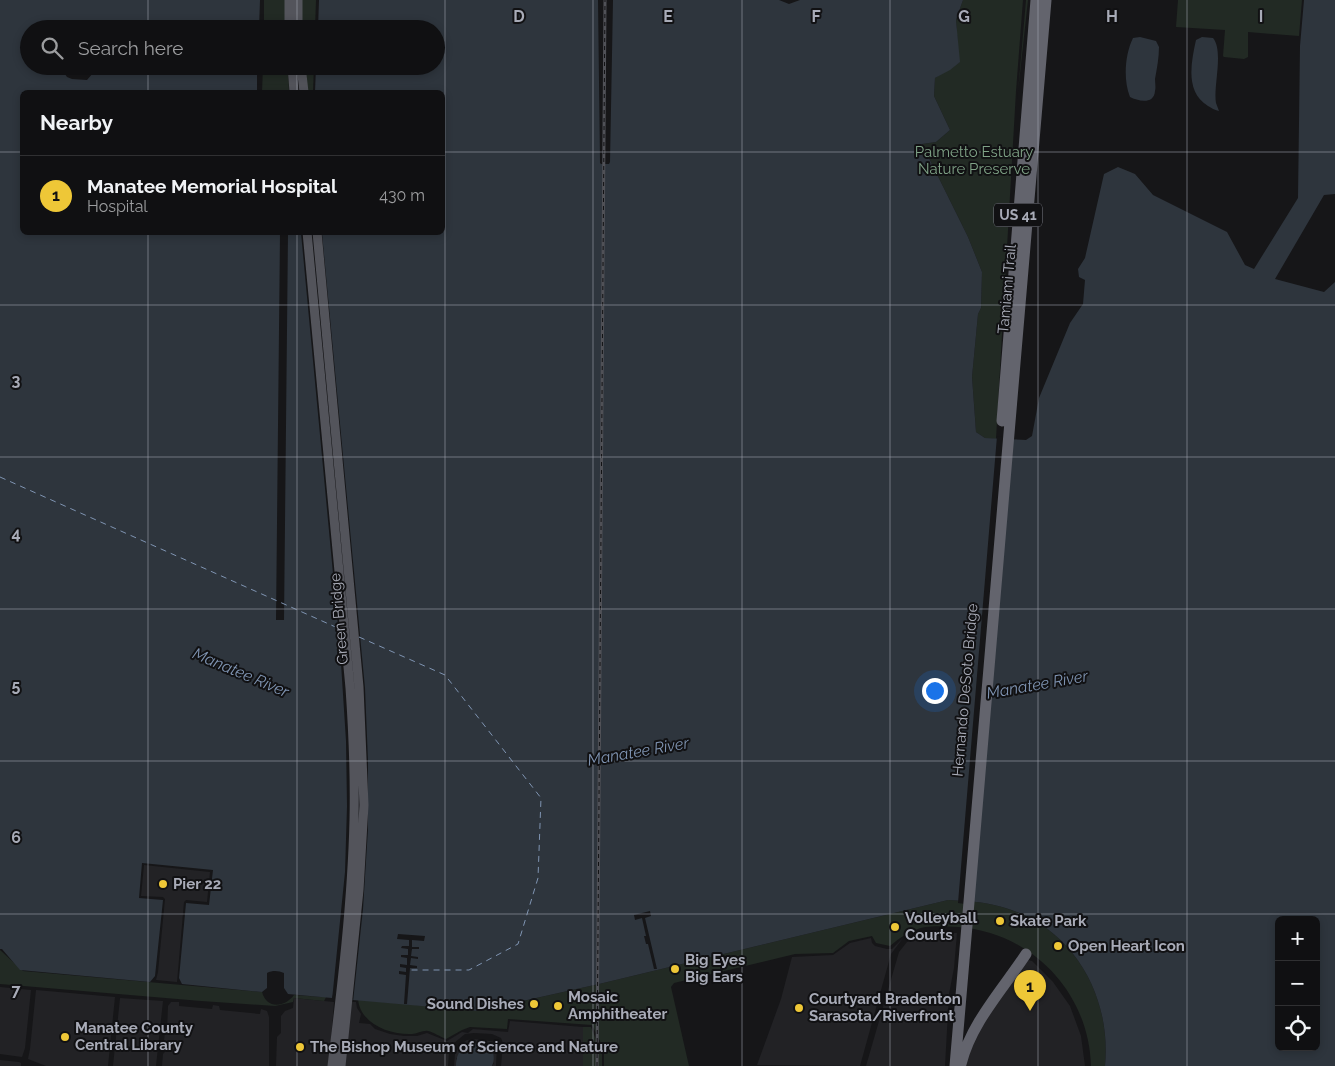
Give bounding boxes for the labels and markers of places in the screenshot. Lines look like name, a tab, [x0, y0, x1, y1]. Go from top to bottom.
place label: Pier 22	[173, 875, 221, 893]
marker: Pier 22	[157, 878, 169, 890]
place label: Volleyball Courts	[905, 909, 978, 944]
place label: Skate Park	[1010, 912, 1087, 930]
marker: Skate Park	[994, 915, 1006, 927]
marker: Volleyball Courts	[889, 921, 901, 933]
place label: Open Heart Icon	[1068, 937, 1185, 955]
marker: Open Heart Icon	[1052, 940, 1064, 952]
place label: Big Eyes Big Ears	[685, 951, 745, 986]
marker: Big Eyes Big Ears	[669, 963, 681, 975]
pin: 1	[1014, 970, 1046, 1011]
place label: Mosaic Amphitheater	[568, 988, 667, 1023]
place label: Courtyard Bradenton Sarasota/Riverfront	[809, 990, 961, 1025]
place label: Sound Dishes	[427, 995, 524, 1013]
marker: Sound Dishes	[528, 998, 540, 1010]
marker: Mosaic Amphitheater	[552, 1000, 564, 1012]
marker: Courtyard Bradenton Sarasota/Riverfront	[793, 1002, 805, 1014]
place label: Manatee County Central Library	[75, 1019, 194, 1054]
marker: Manatee County Central Library	[59, 1031, 71, 1043]
place label: The Bishop Museum of Science and Nature	[310, 1038, 618, 1056]
marker: The Bishop Museum of Science and Nature	[294, 1041, 306, 1053]

